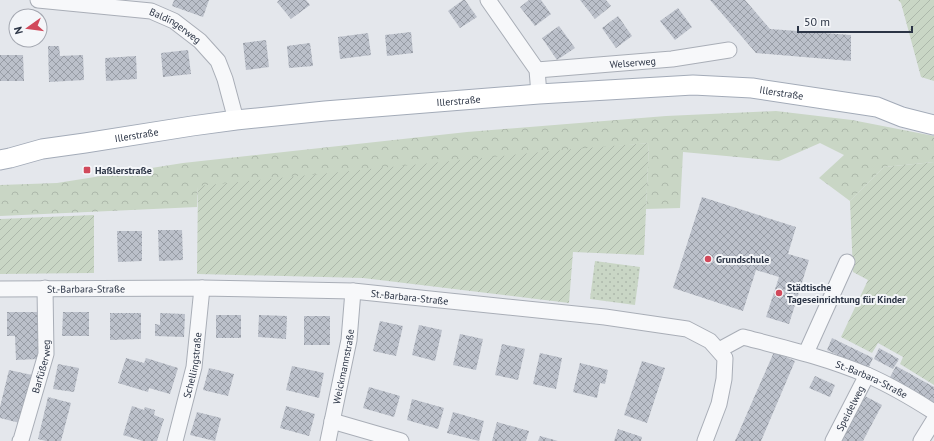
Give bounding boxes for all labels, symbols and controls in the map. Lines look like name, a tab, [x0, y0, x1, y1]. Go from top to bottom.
street label: Baldingerweg	[147, 5, 204, 47]
north arrow	[8, 8, 48, 48]
scale bar	[798, 8, 912, 34]
text: 50 m	[804, 14, 830, 29]
text: N	[11, 25, 26, 36]
street label: Welserweg	[609, 54, 656, 71]
street label: Illerstraße	[759, 83, 804, 103]
street label: Illerstraße	[436, 93, 481, 109]
street label: Illerstraße	[114, 125, 159, 145]
place label: Haßlerstraße	[95, 164, 152, 177]
marker: Haßlerstraße	[82, 165, 92, 175]
place label: Grundschule	[716, 253, 769, 266]
marker: Grundschule	[703, 254, 713, 264]
place label: Städtische Tageseinrichtung für Kinder	[787, 281, 906, 306]
street label: St.-Barbara-Straße	[47, 282, 125, 296]
street label: St.-Barbara-Straße	[370, 287, 449, 308]
marker: Städtische Tageseinrichtung für Kinder	[774, 288, 784, 298]
street label: Weickmannstraße	[330, 329, 357, 405]
street label: Schellingstraße	[180, 332, 204, 400]
street label: Barfüßerweg	[29, 339, 53, 395]
street label: St.-Barbara-Straße	[834, 358, 910, 402]
street label: Speidelweg	[833, 383, 868, 433]

